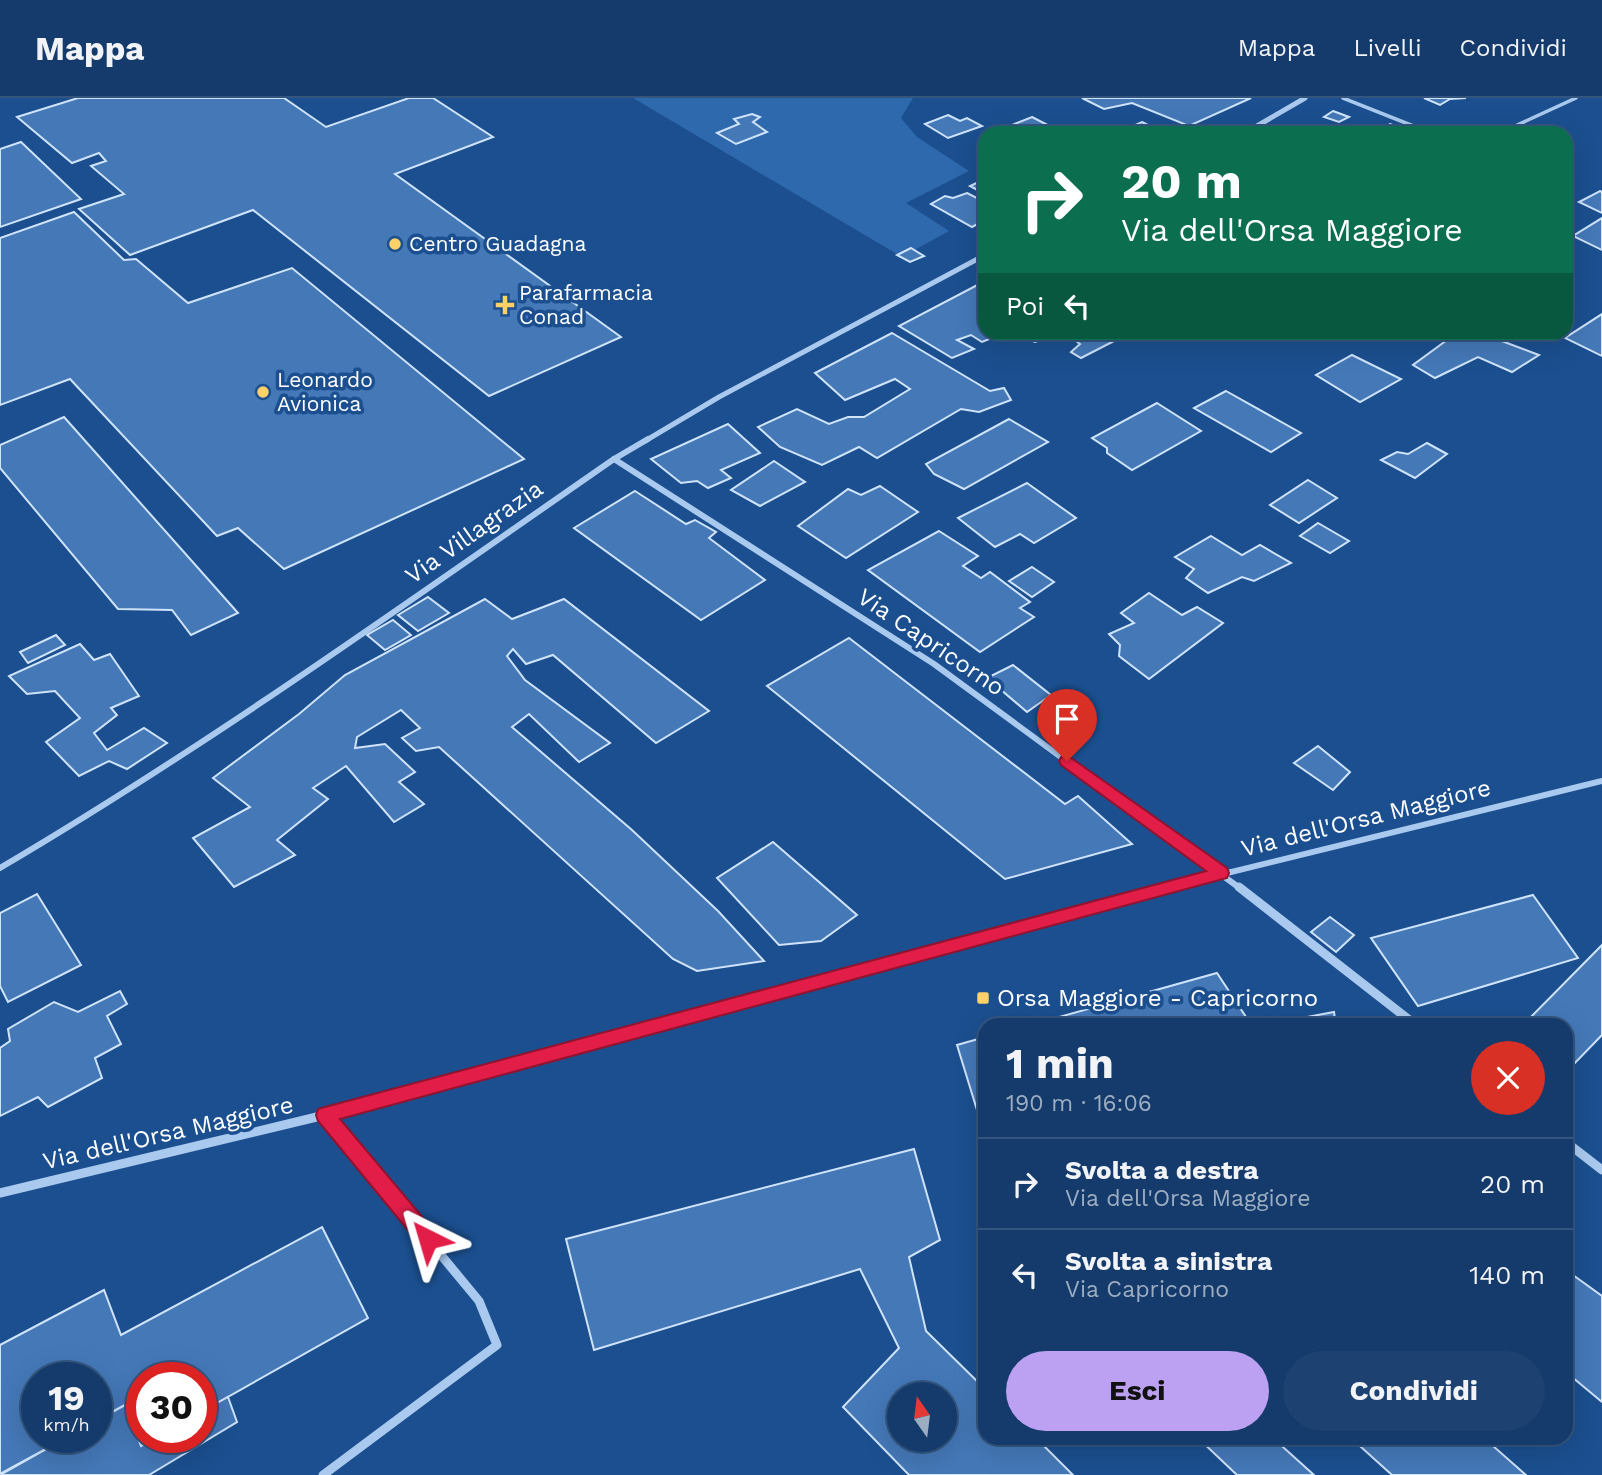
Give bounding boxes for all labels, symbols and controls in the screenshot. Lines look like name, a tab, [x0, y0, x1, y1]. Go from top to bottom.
text: Mappa	[35, 29, 144, 68]
text: Mappa	[1238, 34, 1315, 62]
text: Livelli	[1353, 34, 1422, 62]
text: Condividi	[1460, 34, 1567, 62]
text: 20 m	[1121, 152, 1242, 210]
icon: right	[1006, 154, 1097, 245]
text: Via dell'Orsa Maggiore	[1121, 211, 1463, 249]
place label: Centro Guadagna	[409, 231, 586, 256]
marker: Centro Guadagna	[387, 236, 403, 252]
place label: Parafarmacia Conad	[519, 280, 653, 329]
icon: left	[1058, 287, 1096, 325]
text: Poi	[1006, 291, 1044, 321]
marker: Parafarmacia Conad	[497, 297, 513, 313]
place label: Leonardo Avionica	[277, 367, 373, 416]
marker: Leonardo Avionica	[255, 384, 271, 400]
street label: Via Villagrazia	[400, 474, 548, 590]
street label: Via Capricorno	[852, 582, 1010, 702]
pin	[1037, 689, 1097, 761]
icon: arrive	[1048, 700, 1086, 738]
street label: Via dell'Orsa Maggiore	[1238, 773, 1494, 863]
place label: Orsa Maggiore - Capricorno	[997, 984, 1318, 1012]
marker: Orsa Maggiore - Capricorno	[975, 990, 991, 1006]
text: 1 min	[1006, 1039, 1114, 1088]
button: close	[1471, 1041, 1545, 1115]
text: 190 m · 16:06	[1006, 1090, 1152, 1117]
street label: Via dell'Orsa Maggiore	[40, 1091, 296, 1175]
text: Svolta a destra	[1065, 1155, 1258, 1185]
icon: right	[1006, 1165, 1044, 1203]
text: 20 m	[1480, 1169, 1545, 1199]
text: Via dell'Orsa Maggiore	[1065, 1185, 1311, 1212]
position arrow	[391, 1202, 465, 1276]
text: Svolta a sinistra	[1065, 1246, 1272, 1276]
icon: left	[1006, 1256, 1044, 1294]
text: 140 m	[1469, 1260, 1545, 1290]
text: Via Capricorno	[1065, 1276, 1229, 1303]
button: Esci	[1006, 1351, 1269, 1431]
button: Condividi	[1283, 1351, 1545, 1431]
speed limit sign: 30	[126, 1362, 217, 1453]
text: 19	[48, 1377, 85, 1419]
north arrow	[887, 1382, 957, 1452]
map controls	[887, 1382, 957, 1452]
text: km/h	[43, 1414, 90, 1435]

